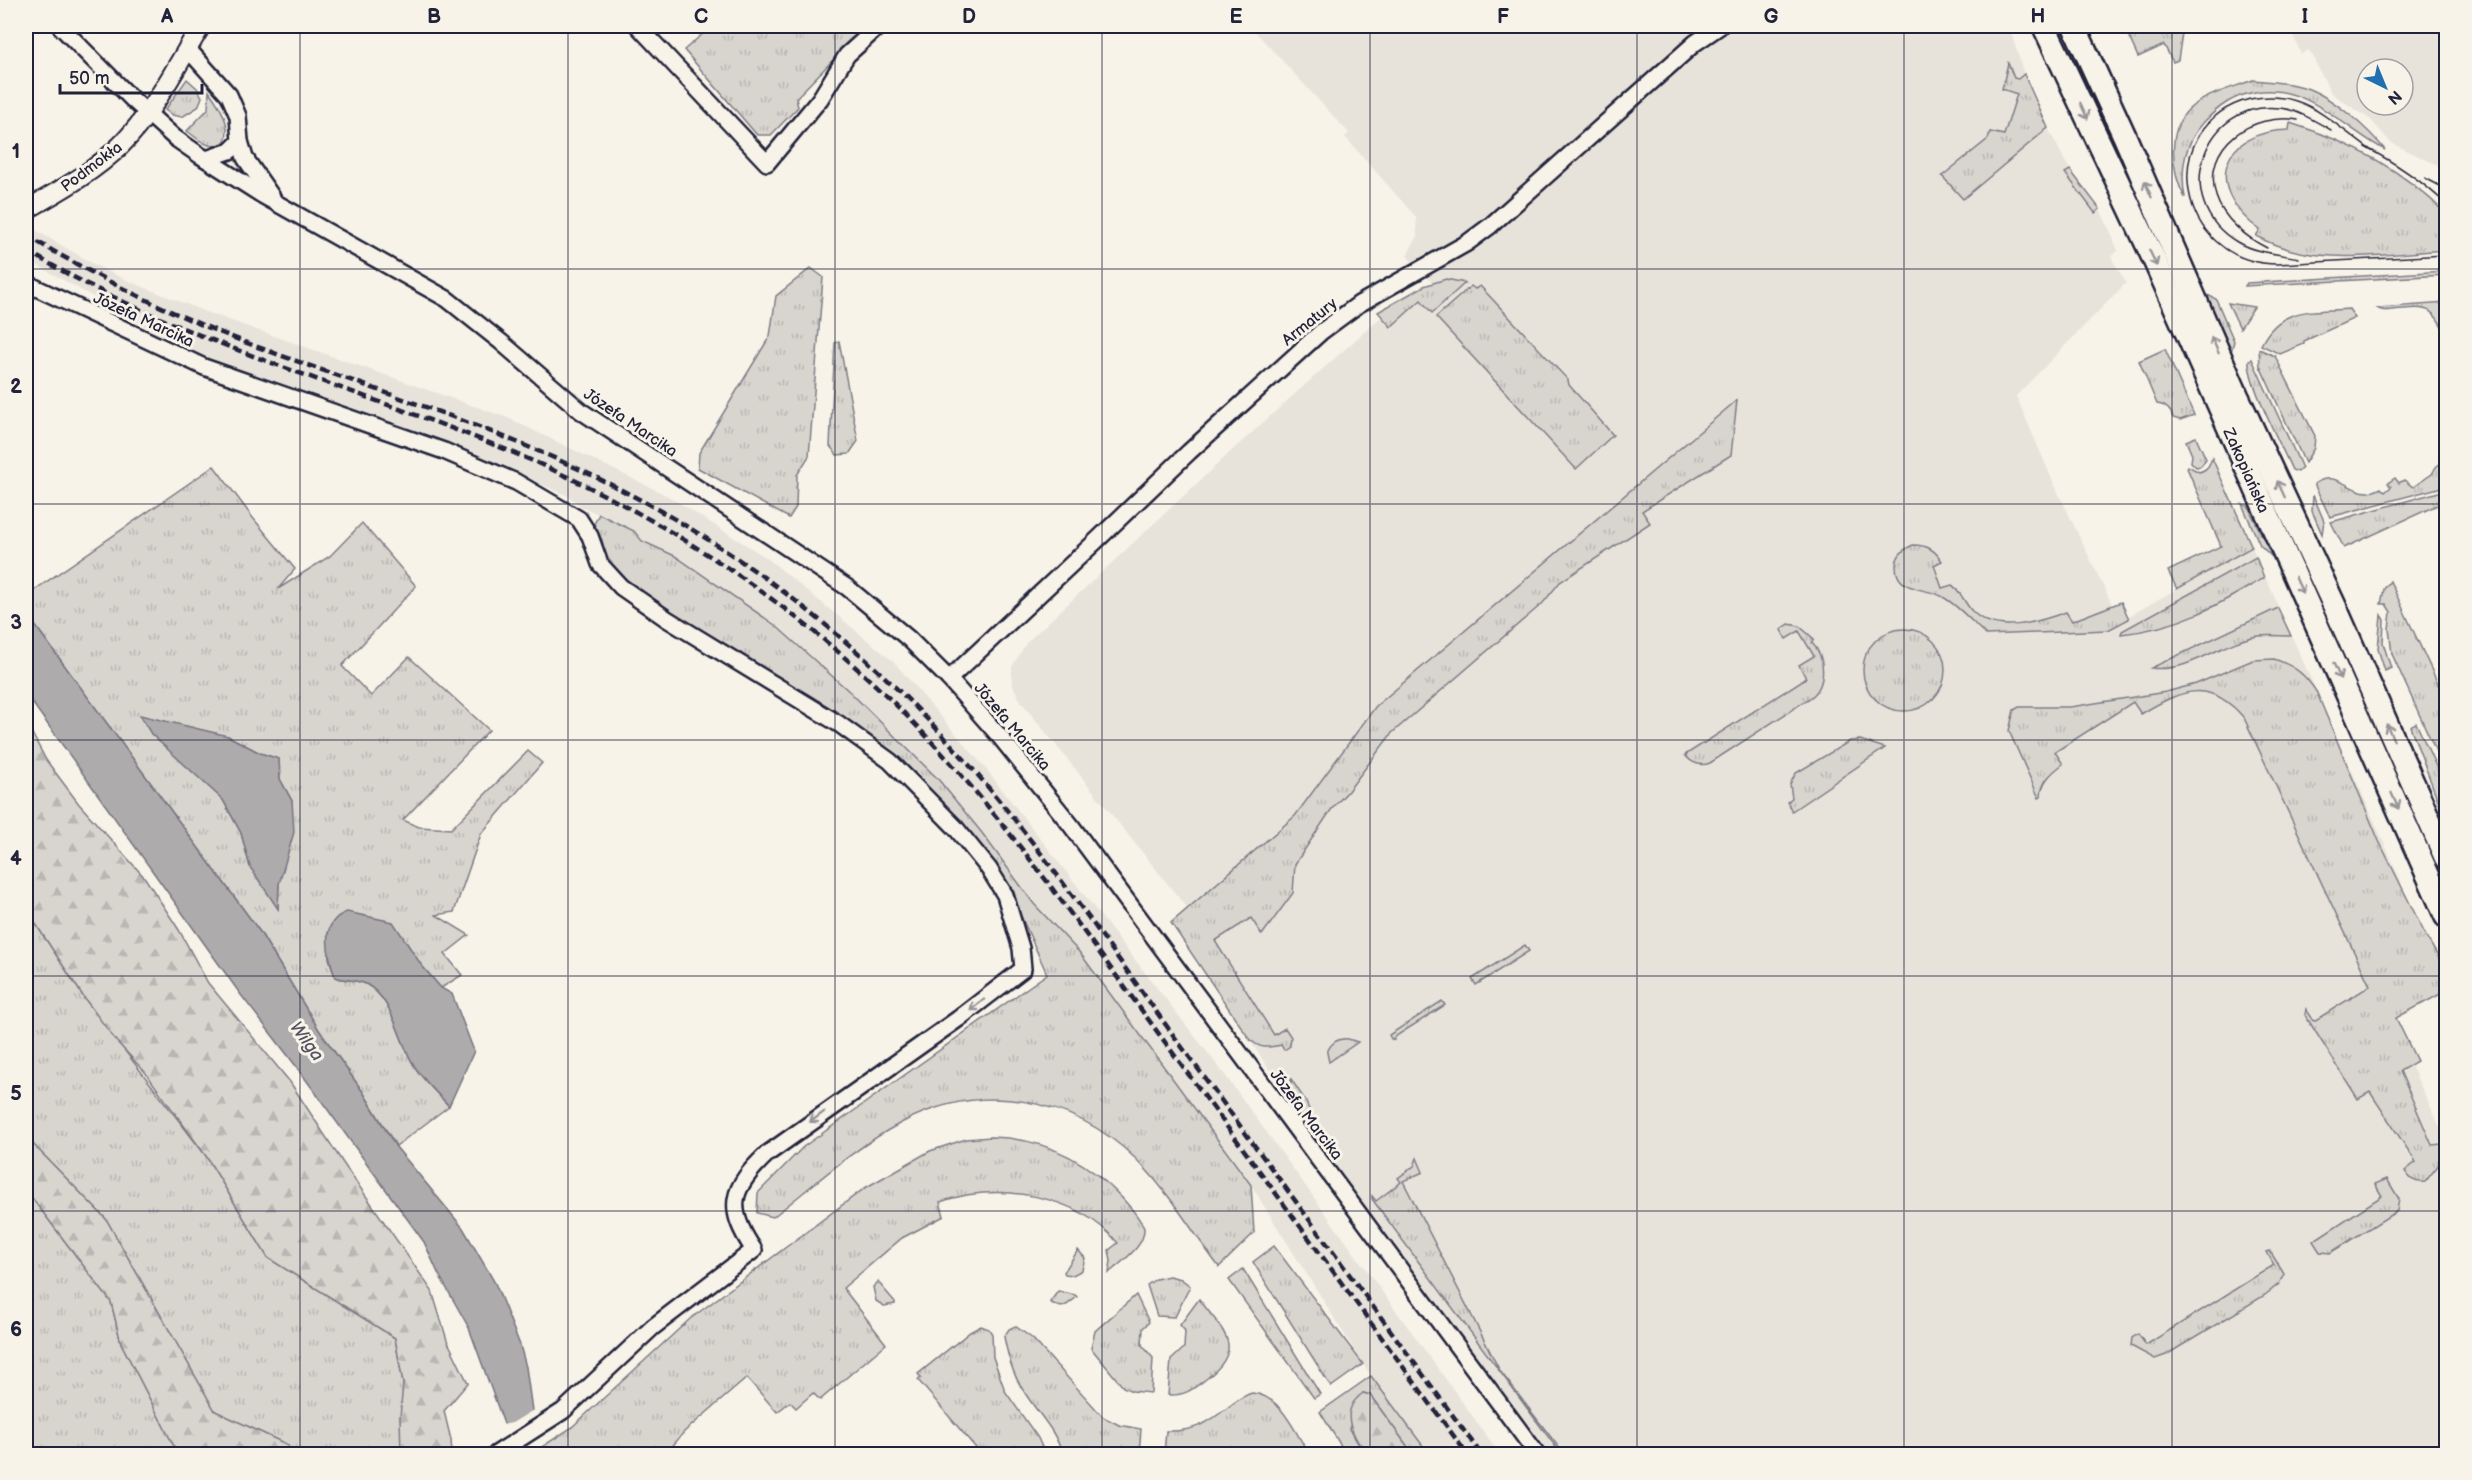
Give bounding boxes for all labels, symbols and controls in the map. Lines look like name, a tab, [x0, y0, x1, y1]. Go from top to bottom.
text: A	[160, 5, 174, 29]
text: B	[427, 5, 441, 29]
text: C	[694, 5, 708, 29]
text: D	[962, 5, 976, 29]
text: E	[1230, 5, 1243, 29]
text: F	[1497, 5, 1509, 29]
text: G	[1764, 5, 1779, 29]
text: H	[2031, 5, 2045, 29]
text: I	[2302, 5, 2308, 29]
scale bar	[60, 57, 202, 95]
north arrow	[2355, 57, 2415, 117]
text: 50 m	[69, 68, 110, 89]
text: N	[2383, 86, 2405, 108]
one-way arrow	[2079, 101, 2091, 119]
street label: Podmokła	[58, 138, 126, 196]
text: 1	[12, 140, 20, 164]
one-way arrow	[2142, 181, 2153, 199]
one-way arrow	[2148, 248, 2159, 266]
street label: Józefa Marcika	[90, 289, 197, 352]
street label: Armatury	[1279, 294, 1342, 350]
one-way arrow	[2208, 336, 2220, 354]
text: 2	[10, 375, 22, 399]
street label: Józefa Marcika	[580, 385, 681, 462]
street label: Zakopiańska	[2218, 424, 2273, 516]
one-way arrow	[2274, 480, 2286, 498]
one-way arrow	[2294, 575, 2305, 593]
text: 3	[10, 611, 22, 635]
one-way arrow	[2332, 661, 2343, 679]
street label: Józefa Marcika	[970, 679, 1054, 775]
one-way arrow	[2384, 723, 2396, 741]
one-way arrow	[2389, 791, 2401, 809]
text: 4	[10, 847, 22, 871]
one-way arrow	[969, 998, 985, 1011]
water label: Wilga	[285, 1017, 328, 1065]
street label: Józefa Marcika	[1265, 1066, 1346, 1164]
text: 5	[10, 1082, 22, 1106]
one-way arrow	[810, 1111, 826, 1123]
text: 6	[10, 1318, 22, 1342]

